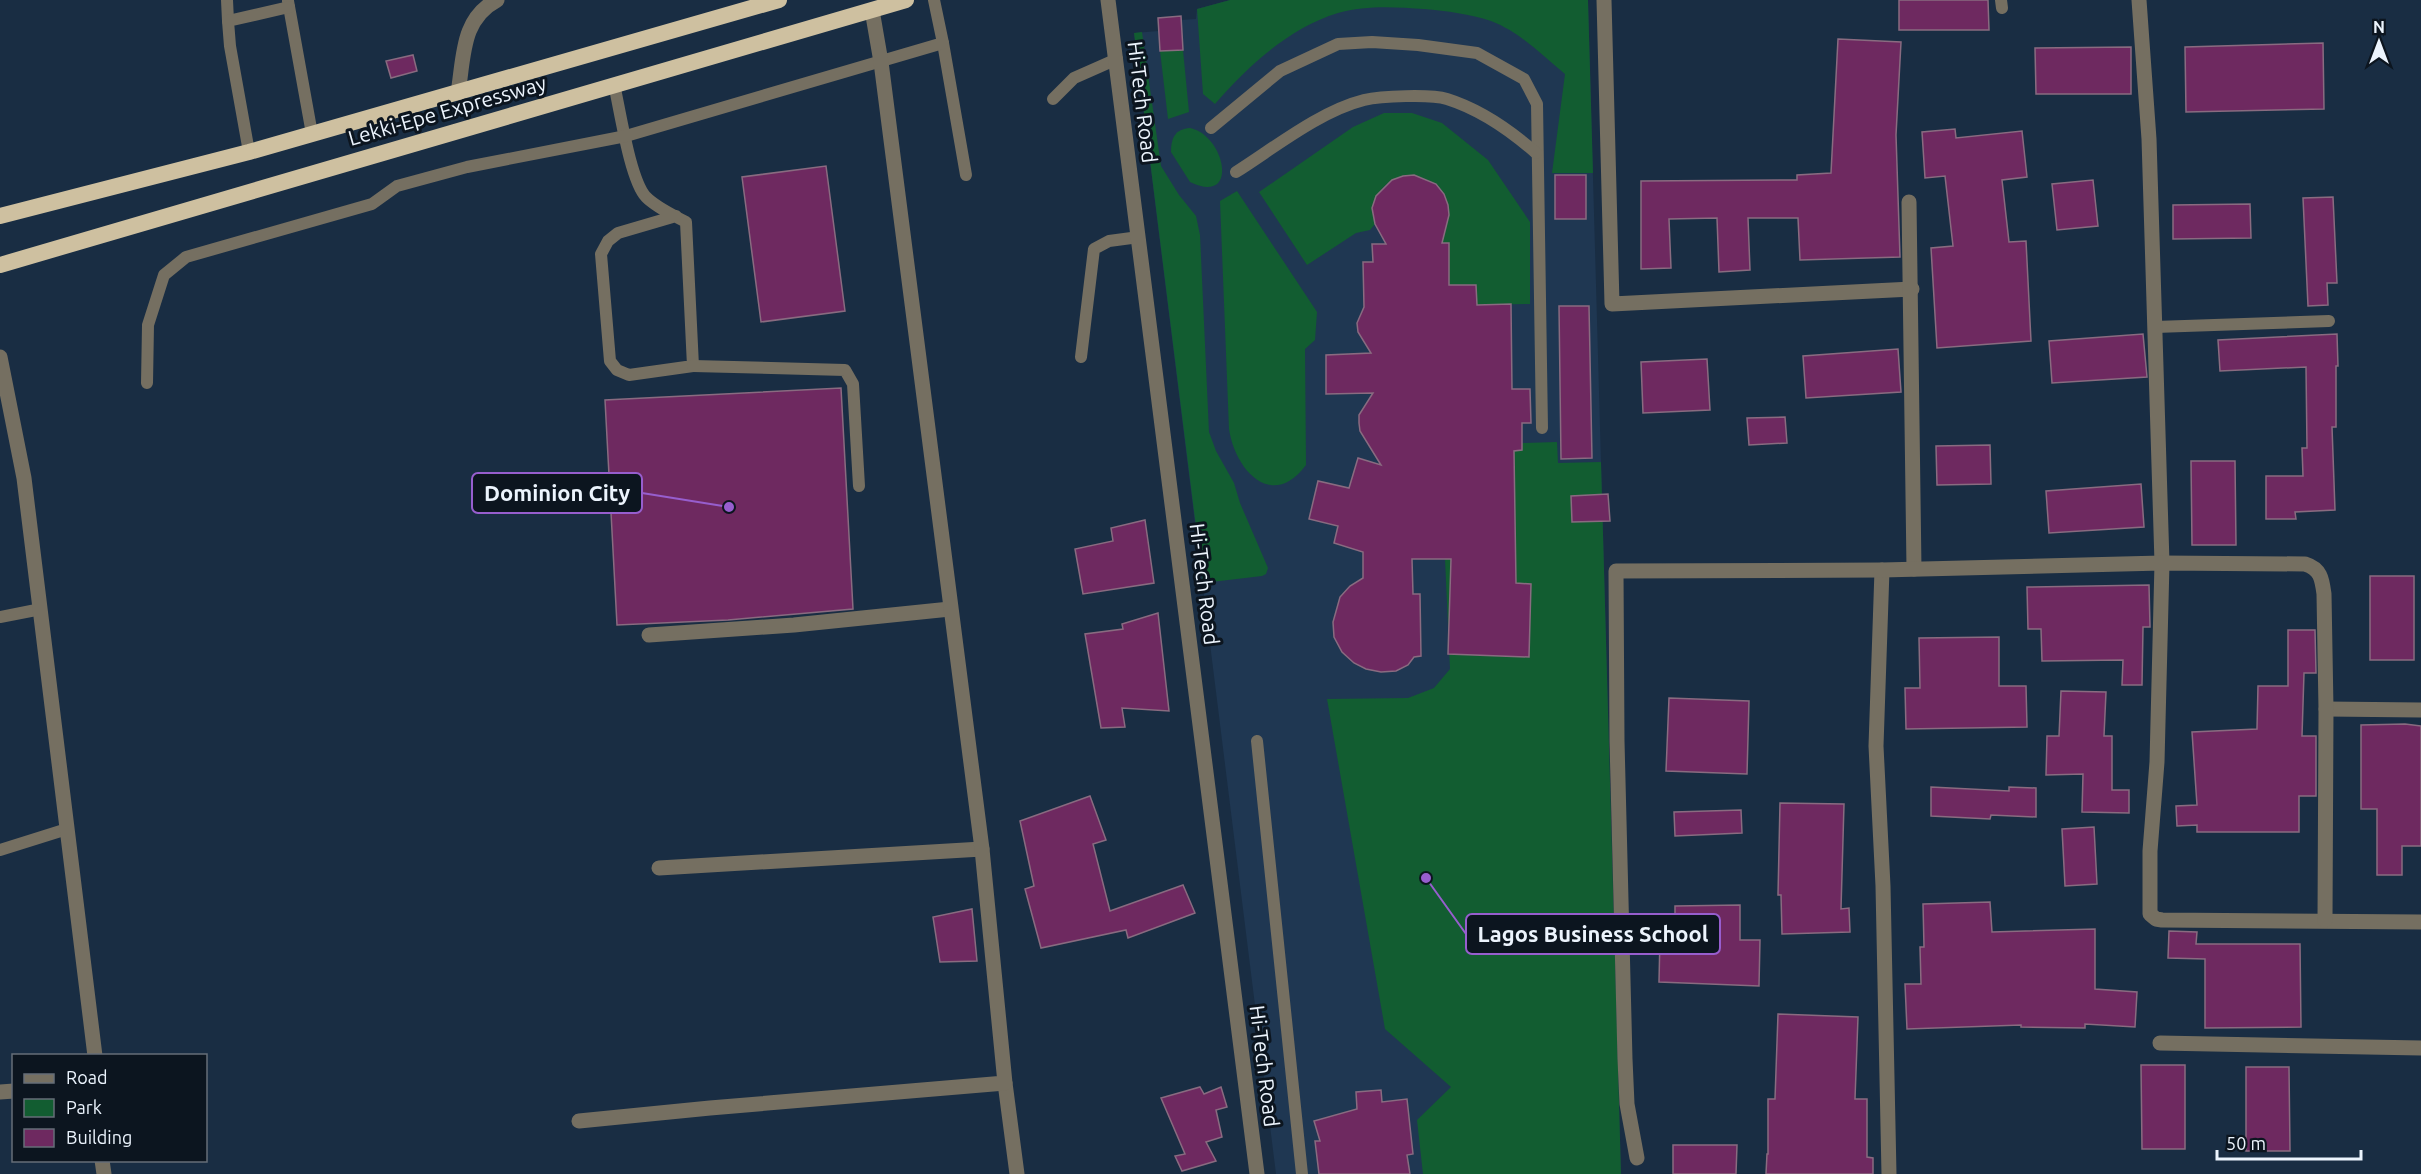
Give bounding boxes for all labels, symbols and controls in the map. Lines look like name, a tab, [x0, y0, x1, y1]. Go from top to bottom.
north arrow	[2349, 12, 2409, 72]
text: N	[2373, 18, 2385, 36]
street label: Hi-Tech Road	[1124, 40, 1162, 164]
street label: Lekki-Epe Expressway	[345, 70, 549, 150]
callout: Dominion City	[472, 473, 642, 513]
text: Dominion City	[484, 480, 630, 505]
street label: Hi-Tech Road	[1186, 522, 1224, 646]
callout: Lagos Business School	[1466, 914, 1720, 954]
text: Lagos Business School	[1478, 921, 1709, 946]
street label: Hi-Tech Road	[1246, 1004, 1284, 1128]
legend	[12, 1054, 207, 1162]
text: Road	[66, 1067, 108, 1087]
text: Park	[66, 1097, 102, 1117]
scale bar	[2217, 1123, 2361, 1161]
text: Building	[66, 1127, 132, 1147]
text: 50 m	[2226, 1133, 2266, 1153]

